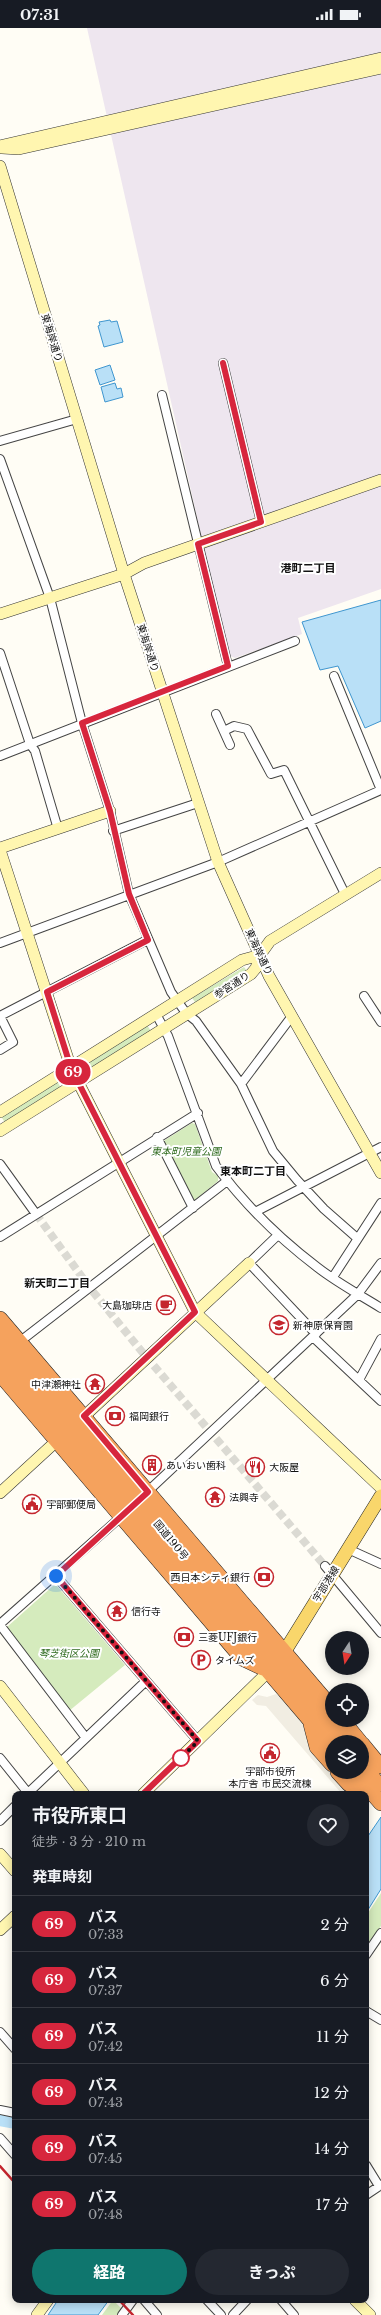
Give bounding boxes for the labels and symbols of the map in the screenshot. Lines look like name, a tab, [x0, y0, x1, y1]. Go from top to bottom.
street label: 東海岸通り	[38, 312, 66, 364]
district label: 港町二丁目	[281, 561, 336, 575]
street label: 東海岸通り	[134, 622, 162, 674]
street label: 東海岸通り	[243, 927, 275, 977]
street label: 参宮通り	[212, 969, 252, 1001]
line badge: 69	[55, 1059, 91, 1085]
park label: 東本町児童公園	[151, 1145, 223, 1158]
district label: 東本町二丁目	[220, 1164, 286, 1178]
district label: 新天町二丁目	[24, 1276, 90, 1290]
cafe icon: 大島珈琲店	[155, 1294, 177, 1316]
place label: 大島珈琲店	[102, 1299, 152, 1312]
school or university icon: 新神原保育園	[268, 1314, 290, 1336]
place label: 新神原保育園	[293, 1319, 353, 1332]
temple icon: 中津瀬神社	[84, 1373, 106, 1395]
place label: 中津瀬神社	[31, 1378, 81, 1391]
bank icon: 福岡銀行	[104, 1405, 126, 1427]
place label: 福岡銀行	[129, 1410, 169, 1423]
building icon: あいおい歯科	[141, 1454, 163, 1476]
restaurant icon: 大阪屋	[244, 1456, 266, 1478]
place label: あいおい歯科	[166, 1459, 226, 1472]
place label: 大阪屋	[269, 1461, 299, 1474]
temple icon: 法興寺	[204, 1486, 226, 1508]
place label: 法興寺	[229, 1491, 259, 1504]
public building icon: 宇部郵便局	[21, 1493, 43, 1515]
place label: 宇部郵便局	[46, 1498, 96, 1511]
street label: 国道190号	[151, 1517, 191, 1563]
street label: 宇部港線	[310, 1564, 342, 1604]
your location	[46, 1566, 66, 1586]
bank icon: 西日本シティ銀行	[253, 1566, 275, 1588]
place label: 西日本シティ銀行	[171, 1571, 250, 1584]
temple icon: 信行寺	[106, 1600, 128, 1622]
place label: 信行寺	[131, 1605, 161, 1618]
bank icon: 三菱UFJ銀行	[173, 1626, 195, 1648]
place label: 三菱UFJ銀行	[198, 1631, 257, 1644]
north arrow	[325, 1631, 369, 1675]
park label: 琴芝街区公園	[39, 1647, 101, 1660]
parking icon: タイムズ	[190, 1649, 212, 1671]
place label: タイムズ	[215, 1654, 255, 1667]
public building icon: 宇部市役所 本庁舎 市民交流棟	[259, 1742, 281, 1764]
unlabelled marker	[172, 1749, 190, 1767]
place label: 宇部市役所 本庁舎 市民交流棟	[229, 1765, 311, 1790]

